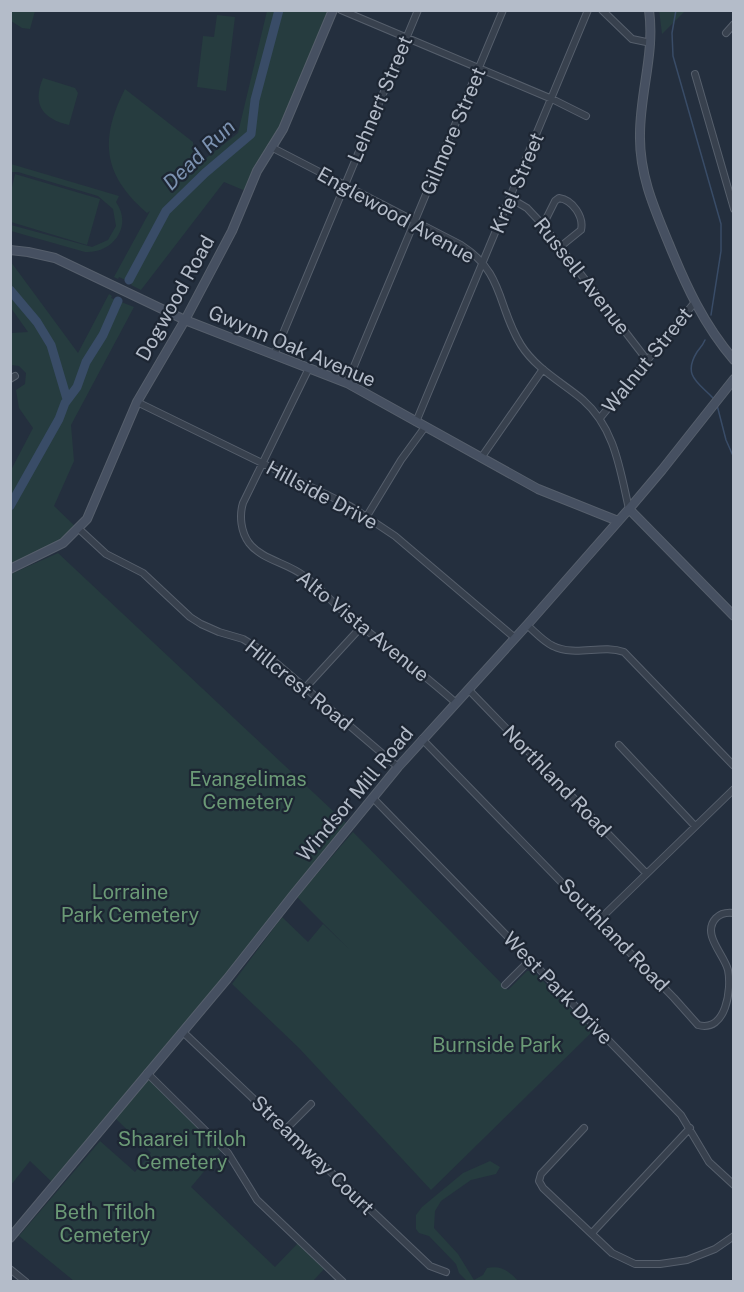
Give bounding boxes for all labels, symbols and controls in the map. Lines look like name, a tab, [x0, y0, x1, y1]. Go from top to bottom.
street label: Lehnert Street	[342, 32, 418, 166]
street label: Gilmore Street	[415, 64, 491, 198]
water label: Dead Run	[157, 114, 240, 195]
street label: Kriel Street	[485, 129, 549, 237]
street label: Englewood Avenue	[313, 162, 479, 268]
street label: Russell Avenue	[529, 213, 635, 339]
street label: Dogwood Road	[131, 231, 219, 365]
street label: Gwynn Oak Avenue	[205, 300, 379, 392]
street label: Walnut Street	[597, 302, 697, 418]
street label: Hillside Drive	[262, 456, 382, 534]
street label: Alto Vista Avenue	[292, 565, 434, 687]
street label: Hillcrest Road	[240, 634, 358, 736]
street label: Northland Road	[498, 720, 616, 842]
street label: Windsor Mill Road	[292, 722, 418, 866]
park label: Evangelimas Cemetery	[189, 767, 307, 814]
street label: Southland Road	[554, 873, 674, 997]
park label: Lorraine Park Cemetery	[61, 880, 199, 927]
street label: West Park Drive	[498, 927, 618, 1049]
park label: Burnside Park	[432, 1033, 562, 1057]
street label: Streamway Court	[247, 1090, 379, 1220]
park label: Shaarei Tfiloh Cemetery	[118, 1127, 246, 1174]
park label: Beth Tfiloh Cemetery	[54, 1200, 156, 1247]

